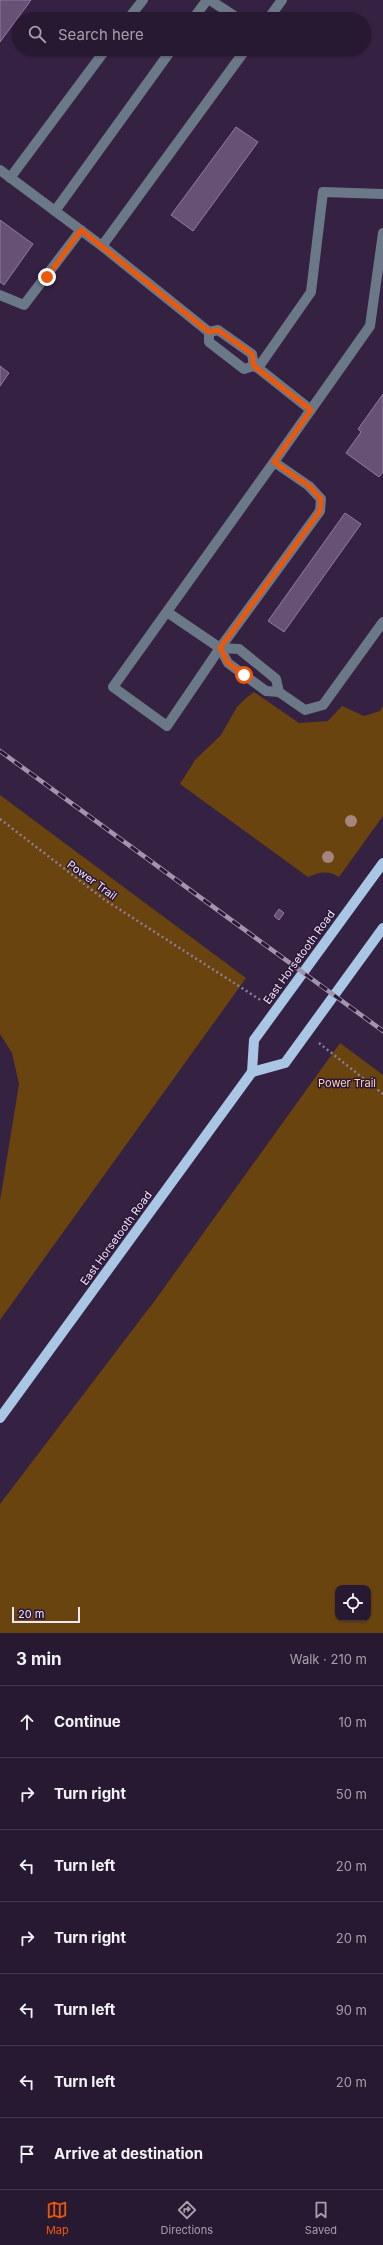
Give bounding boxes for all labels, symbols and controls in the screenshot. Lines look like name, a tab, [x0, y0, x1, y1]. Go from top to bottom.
search box	[12, 12, 371, 56]
icon: search	[26, 23, 48, 45]
text: Search here	[58, 25, 144, 44]
route end	[38, 268, 56, 286]
route start	[235, 666, 253, 684]
street label: Power Trail	[64, 857, 120, 903]
street label: East Horsetooth Road	[260, 907, 338, 1007]
park label: Power Trail	[318, 1076, 376, 1090]
street label: East Horsetooth Road	[77, 1188, 155, 1288]
map controls	[335, 1585, 371, 1621]
button: locate	[335, 1585, 371, 1621]
scale bar	[12, 1605, 80, 1624]
text: 20 m	[18, 1607, 44, 1621]
text: 3 min	[16, 1649, 62, 1669]
text: Walk · 210 m	[290, 1651, 367, 1667]
icon: ahead	[16, 1711, 38, 1733]
text: Continue	[54, 1712, 121, 1731]
text: 10 m	[338, 1714, 367, 1730]
icon: right	[16, 1783, 38, 1805]
text: Turn right	[54, 1784, 126, 1803]
text: 50 m	[336, 1786, 367, 1802]
icon: left	[16, 1855, 38, 1877]
text: Turn left	[54, 1856, 115, 1875]
text: 20 m	[336, 1858, 367, 1874]
icon: right	[16, 1927, 38, 1949]
text: Turn right	[54, 1928, 126, 1947]
text: 20 m	[336, 1930, 367, 1946]
icon: left	[16, 1999, 38, 2021]
text: Turn left	[54, 2000, 115, 2019]
text: 90 m	[336, 2002, 367, 2018]
icon: left	[16, 2071, 38, 2093]
text: Turn left	[54, 2072, 115, 2091]
text: 20 m	[336, 2074, 367, 2090]
icon: arrive	[16, 2143, 38, 2165]
text: Arrive at destination	[54, 2144, 203, 2163]
tab: Map	[46, 2199, 69, 2237]
tab: Directions	[161, 2199, 213, 2237]
tab: Saved	[305, 2199, 337, 2237]

